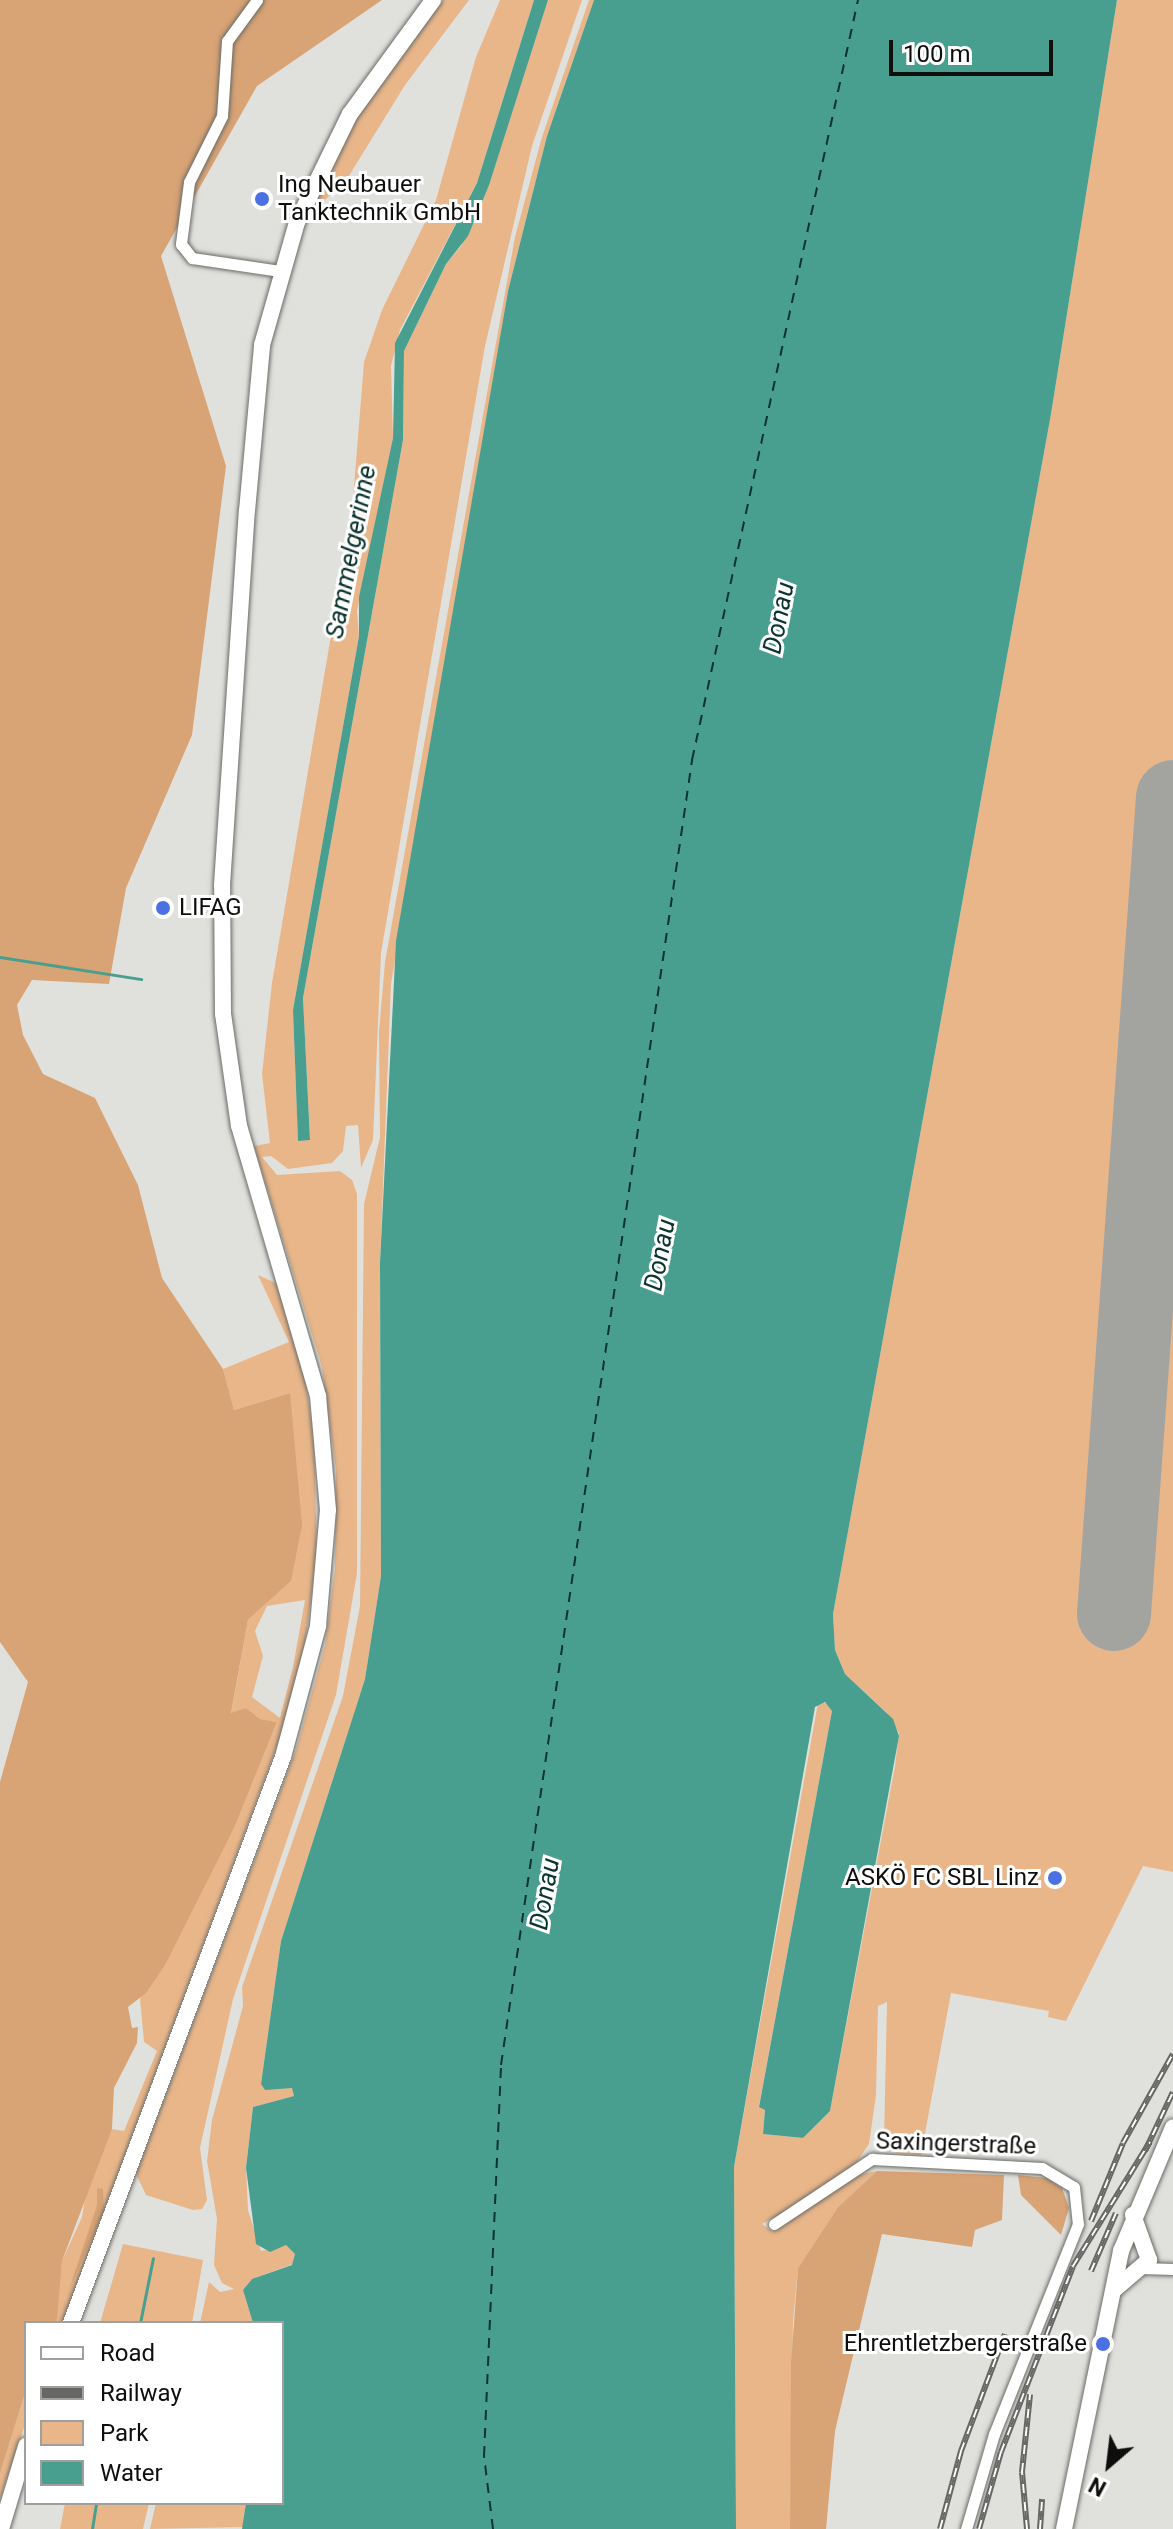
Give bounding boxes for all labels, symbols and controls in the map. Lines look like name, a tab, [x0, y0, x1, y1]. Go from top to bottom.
scale bar	[893, 24, 1057, 74]
text: 100 m	[903, 40, 970, 68]
place label: Ing Neubauer Tanktechnik GmbH	[278, 171, 481, 227]
marker: Ing Neubauer Tanktechnik GmbH	[253, 190, 271, 208]
water label: Sammelgerinne	[319, 463, 383, 641]
water label: Donau	[757, 579, 801, 657]
place label: LIFAG	[179, 894, 242, 922]
marker: LIFAG	[154, 899, 172, 917]
water label: Donau	[638, 1216, 682, 1294]
water label: Donau	[523, 1856, 567, 1932]
place label: ASKÖ FC SBL Linz	[845, 1864, 1039, 1892]
marker: ASKÖ FC SBL Linz	[1046, 1869, 1064, 1887]
street label: Saxingerstraße	[875, 2127, 1037, 2161]
legend	[24, 2321, 284, 2505]
place label: Ehrentletzbergerstraße	[844, 2330, 1087, 2358]
marker: Ehrentletzbergerstraße	[1094, 2335, 1112, 2353]
text: Road	[100, 2339, 155, 2367]
text: Railway	[100, 2379, 182, 2407]
text: Park	[100, 2419, 148, 2447]
north arrow	[1069, 2425, 1149, 2505]
text: Water	[100, 2459, 163, 2487]
text: N	[1085, 2472, 1110, 2501]

